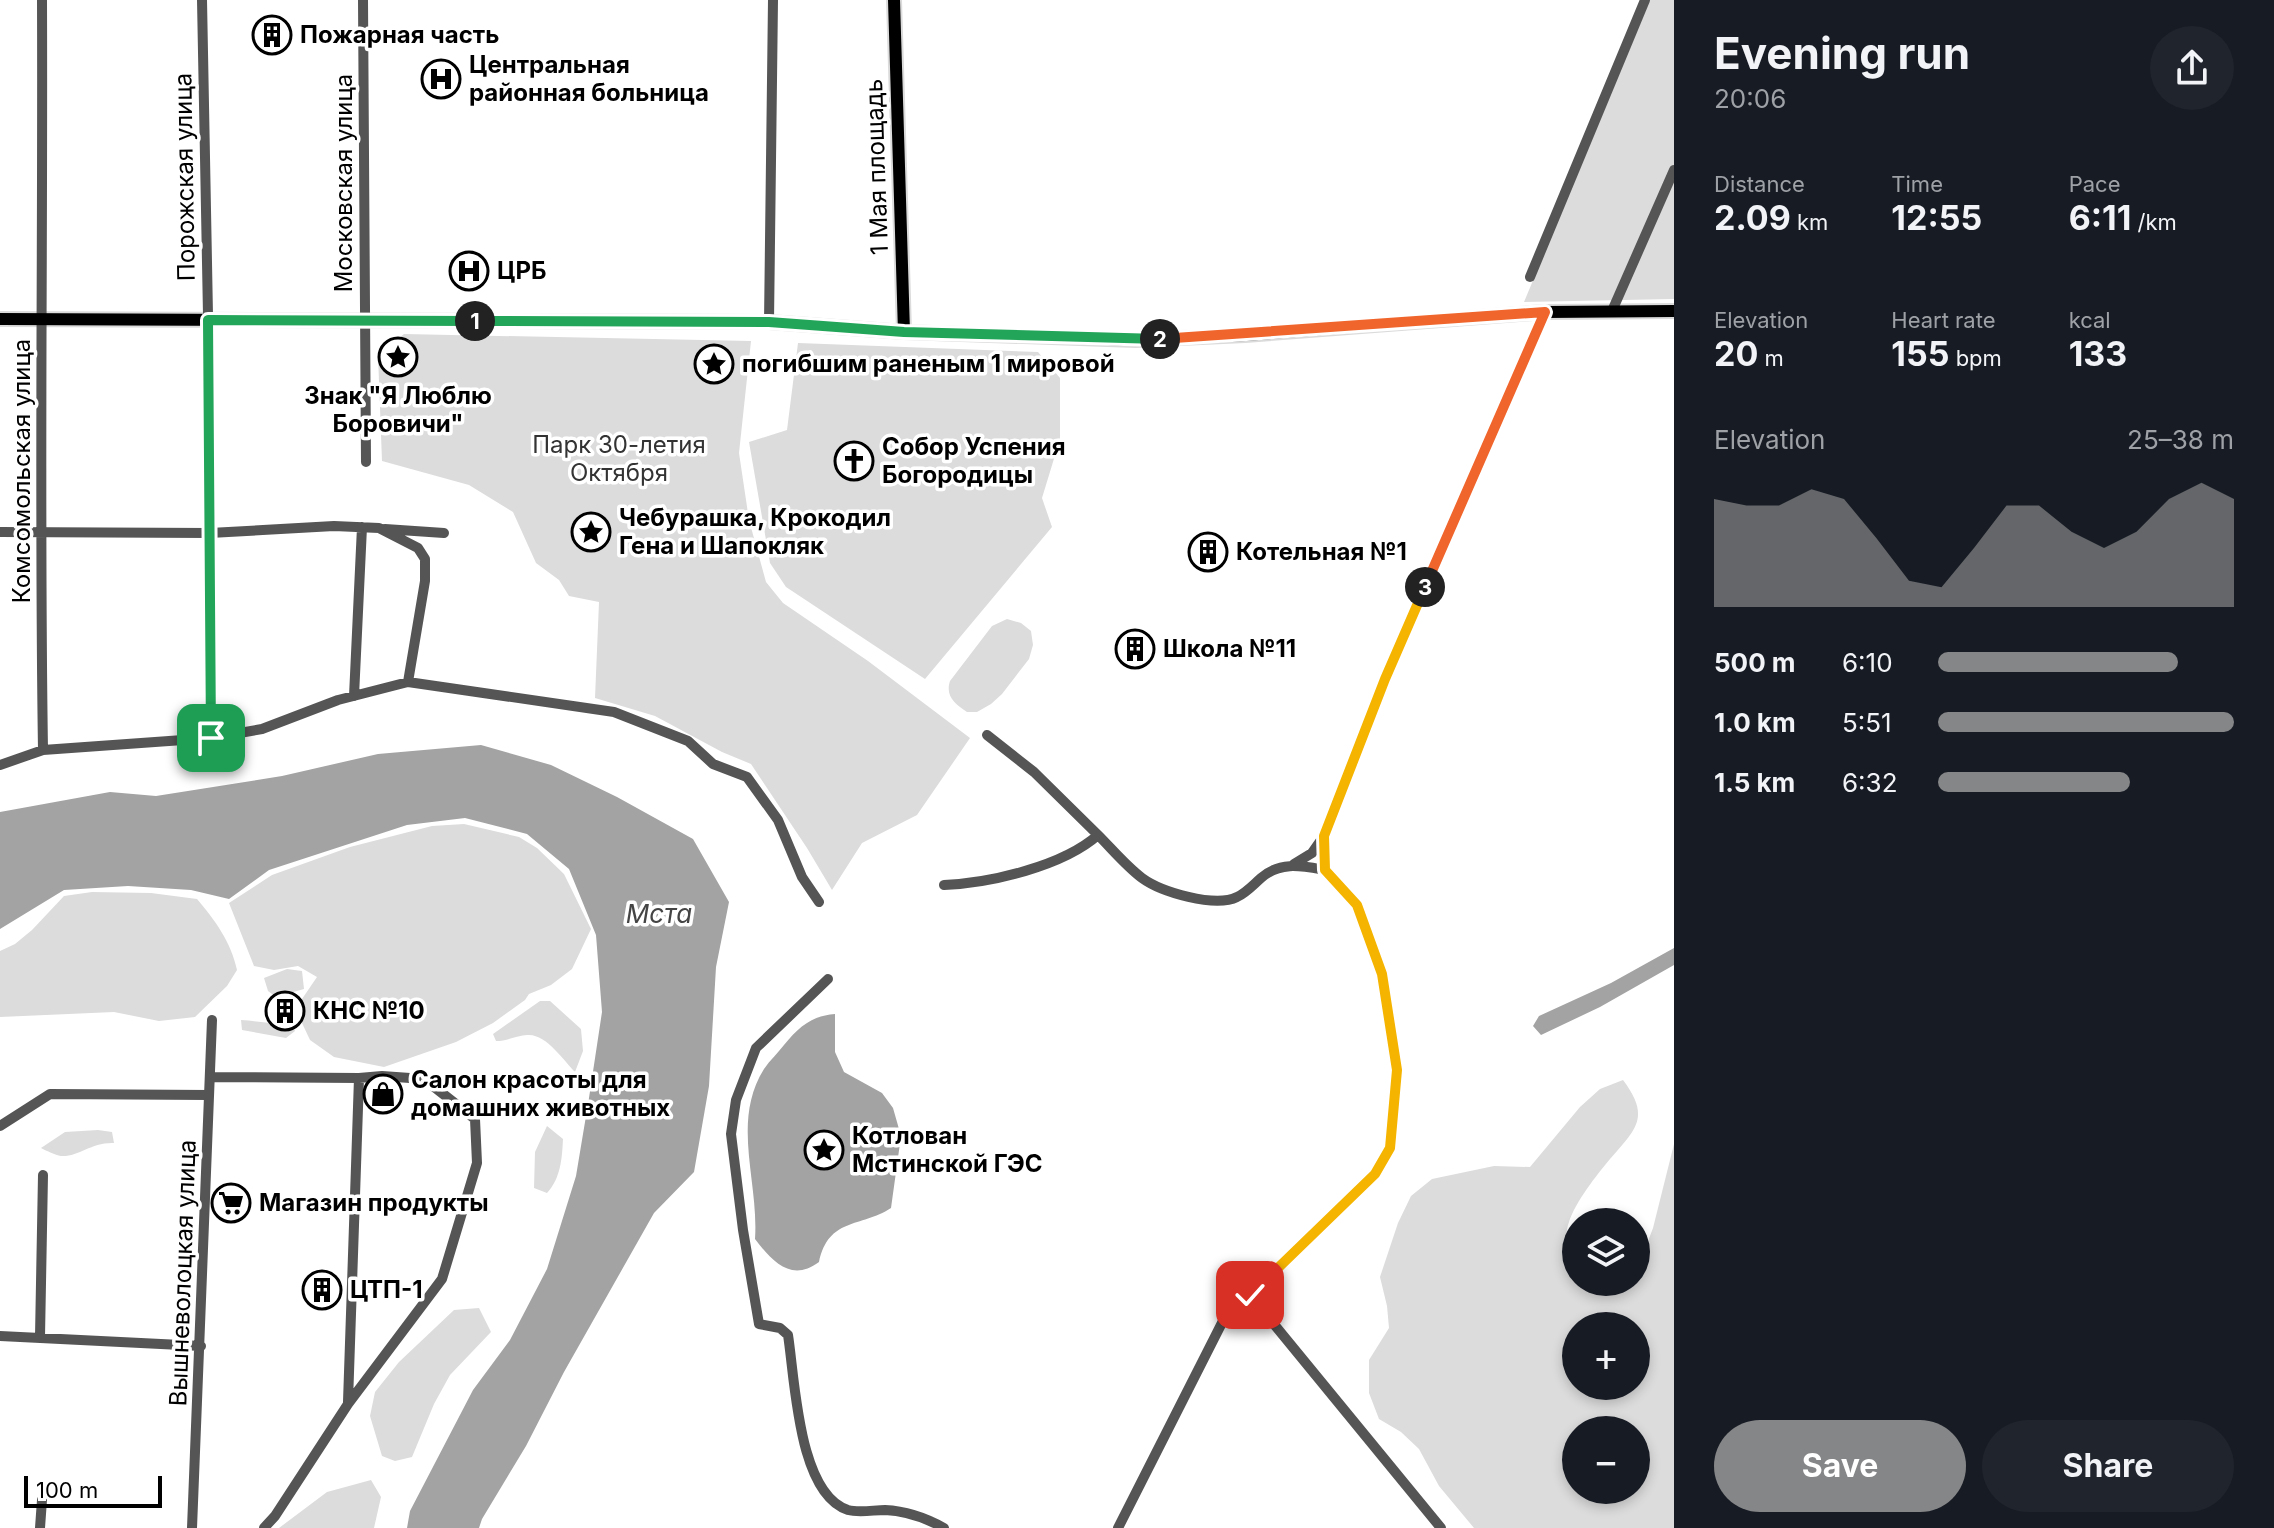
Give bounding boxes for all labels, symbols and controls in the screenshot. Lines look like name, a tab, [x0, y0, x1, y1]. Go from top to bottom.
building icon: Пожарная часть	[251, 14, 293, 56]
place label: Пожарная часть	[300, 20, 499, 49]
text: Evening run	[1714, 26, 1970, 80]
button: share	[2150, 26, 2234, 110]
place label: Центральная районная больница	[469, 50, 709, 107]
hospital icon: Центральная районная больница	[420, 58, 462, 100]
street label: Порожская улица	[168, 73, 201, 281]
street label: Московская улица	[329, 74, 358, 292]
street label: 1 Мая площадь	[859, 78, 894, 256]
text: 20:06	[1714, 83, 1786, 114]
text: Distance	[1714, 171, 1805, 197]
text: Time	[1891, 171, 1943, 197]
text: Pace	[2069, 171, 2120, 197]
text: 2.09	[1714, 197, 1791, 238]
text: 12:55	[1891, 197, 1982, 238]
text: 6:11	[2069, 197, 2131, 238]
text: km	[1791, 209, 1828, 235]
text: /km	[2131, 209, 2177, 235]
hospital icon: ЦРБ	[448, 250, 490, 292]
place label: ЦРБ	[497, 256, 547, 285]
pin: 1	[455, 301, 495, 341]
text: Elevation	[1714, 307, 1808, 333]
text: Heart rate	[1891, 307, 1996, 333]
text: kcal	[2069, 307, 2111, 333]
text: 1	[470, 308, 480, 334]
pin: 2	[1140, 319, 1180, 359]
text: 2	[1153, 326, 1167, 352]
text: 20	[1714, 333, 1758, 374]
text: 155	[1891, 333, 1949, 374]
text: 133	[2069, 333, 2127, 374]
place icon: Знак "Я Люблю Боровичи"	[377, 336, 419, 378]
street label: Комсомольская улица	[7, 339, 36, 603]
place icon: погибшим раненым 1 мировой	[693, 343, 735, 385]
text: m	[1758, 345, 1784, 371]
text: bpm	[1949, 345, 2002, 371]
place label: погибшим раненым 1 мировой	[742, 349, 1115, 378]
place label: Знак "Я Люблю Боровичи"	[304, 381, 492, 438]
text: Elevation	[1714, 424, 1825, 455]
text: 25–38 m	[2127, 424, 2234, 455]
park label: Парк 30-летия Октября	[532, 430, 706, 487]
place label: Собор Успения Богородицы	[882, 432, 1066, 489]
church icon: Собор Успения Богородицы	[833, 440, 875, 482]
place label: Чебурашка, Крокодил Гена и Шапокляк	[619, 503, 891, 560]
place icon: Чебурашка, Крокодил Гена и Шапокляк	[570, 511, 612, 553]
building icon: Котельная №1	[1187, 531, 1229, 573]
place label: Котельная №1	[1236, 537, 1407, 566]
pin: 3	[1405, 567, 1445, 607]
text: 3	[1418, 574, 1432, 600]
building icon: Школа №11	[1114, 628, 1156, 670]
place label: Школа №11	[1163, 634, 1296, 663]
text: 500 m	[1714, 647, 1796, 678]
text: 6:10	[1842, 647, 1893, 678]
pin	[177, 704, 245, 772]
text: 1.0 km	[1714, 707, 1796, 738]
text: 5:51	[1842, 707, 1892, 738]
icon: arrive	[189, 716, 233, 760]
text: 1.5 km	[1714, 767, 1795, 798]
text: 6:32	[1842, 767, 1898, 798]
water label: Мста	[626, 898, 692, 929]
building icon: КНС №10	[264, 990, 306, 1032]
place label: КНС №10	[313, 996, 425, 1025]
place label: Салон красоты для домашних животных	[411, 1065, 670, 1122]
shop icon: Салон красоты для домашних животных	[362, 1073, 404, 1115]
place label: Котлован Мстинской ГЭС	[852, 1121, 1042, 1178]
place icon: Котлован Мстинской ГЭС	[803, 1129, 845, 1171]
street label: Вышневолоцкая улица	[163, 1139, 202, 1407]
supermarket icon: Магазин продукты	[210, 1182, 252, 1224]
place label: Магазин продукты	[259, 1188, 489, 1217]
map controls	[1562, 1208, 1650, 1504]
button: layers	[1562, 1208, 1650, 1296]
pin	[1216, 1261, 1284, 1329]
building icon: ЦТП-1	[301, 1269, 343, 1311]
icon: check	[1228, 1273, 1272, 1317]
place label: ЦТП-1	[350, 1275, 422, 1304]
button: +	[1562, 1312, 1650, 1400]
button: −	[1562, 1416, 1650, 1504]
button: Save	[1714, 1420, 1966, 1512]
button: Share	[1982, 1420, 2234, 1512]
scale bar	[24, 1472, 162, 1508]
text: 100 m	[36, 1477, 98, 1503]

